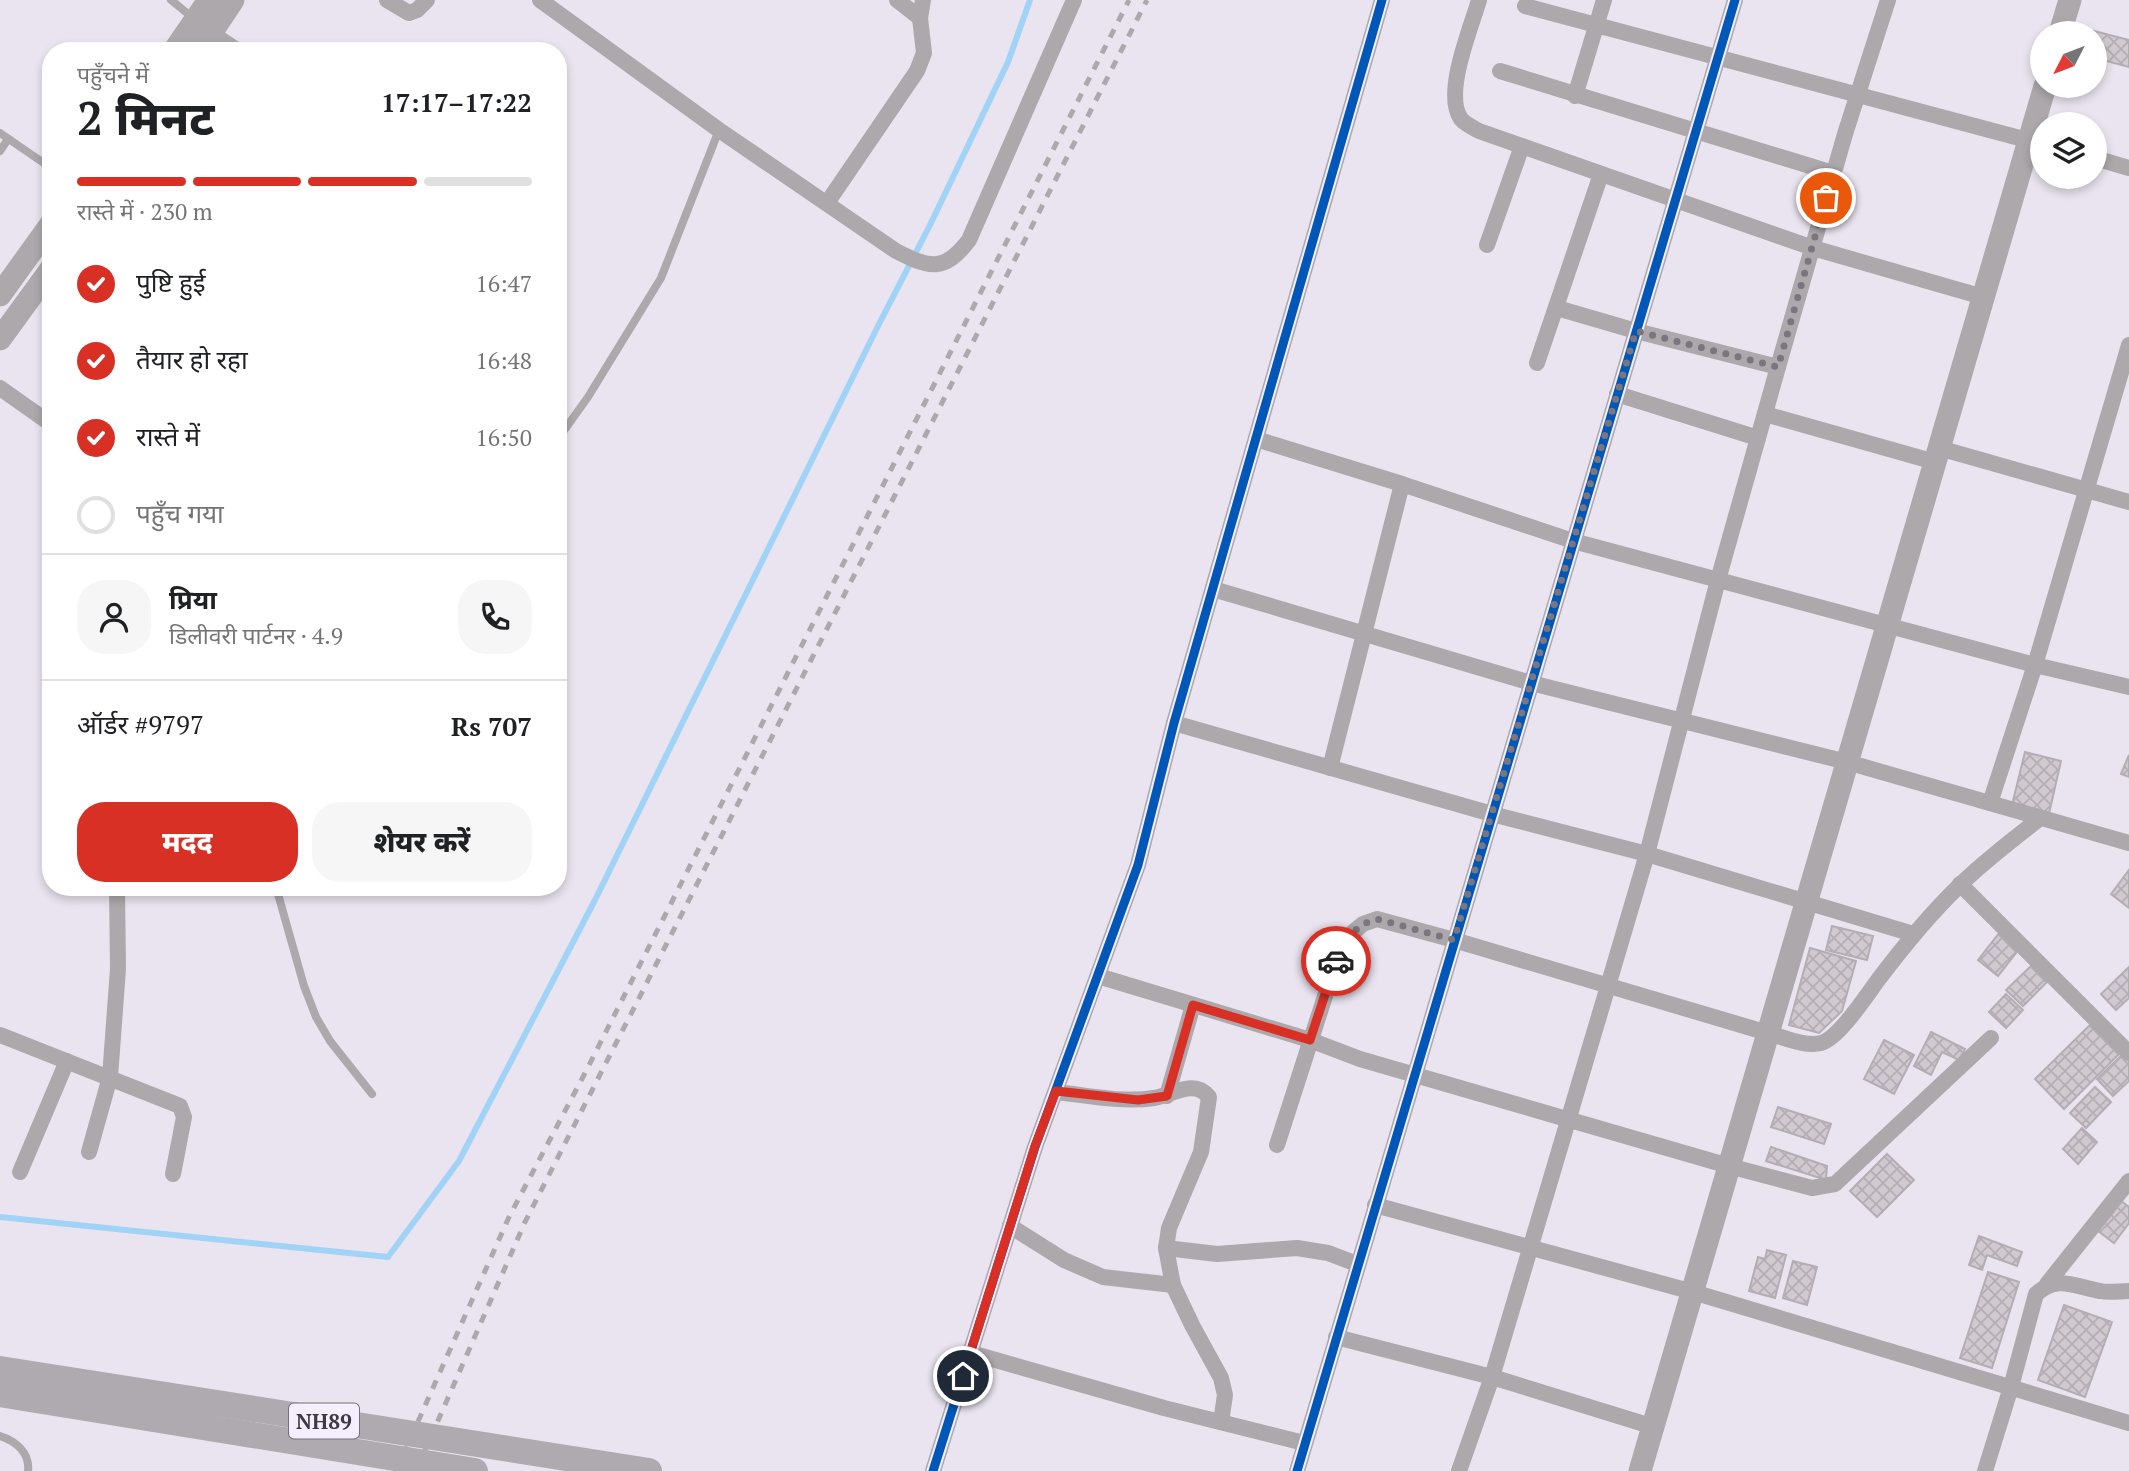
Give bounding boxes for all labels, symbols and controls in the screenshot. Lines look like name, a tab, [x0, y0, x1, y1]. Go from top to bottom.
north arrow	[2030, 21, 2107, 98]
map controls	[2030, 21, 2107, 189]
text: पहुँचने में	[77, 59, 149, 90]
text: 17:17–17:22	[381, 85, 532, 119]
text: 2 मिनट	[77, 87, 214, 148]
button: layers	[2030, 112, 2107, 189]
pin	[1796, 168, 1856, 228]
icon: bag	[1807, 179, 1845, 217]
text: रास्ते में · 230 m	[77, 196, 213, 227]
icon: check	[77, 265, 115, 303]
text: पुष्टि हुई	[136, 265, 206, 299]
text: 16:47	[475, 268, 532, 299]
icon: check	[77, 342, 115, 380]
text: तैयार हो रहा	[136, 342, 248, 376]
text: 16:48	[475, 345, 532, 376]
icon: check	[77, 419, 115, 457]
text: रास्ते में	[136, 419, 200, 453]
text: 16:50	[475, 422, 532, 453]
text: पहुँच गया	[136, 496, 224, 530]
button: person	[77, 580, 151, 654]
button: phone	[458, 580, 532, 654]
text: प्रिया	[169, 582, 217, 616]
text: डिलीवरी पार्टनर · 4.9	[169, 620, 343, 651]
text: ऑर्डर #9797	[77, 707, 204, 741]
text: Rs 707	[451, 709, 532, 743]
button: मदद	[77, 802, 298, 882]
button: शेयर करें	[312, 802, 532, 882]
courier	[1301, 926, 1371, 996]
icon: car	[1317, 942, 1355, 980]
pin	[933, 1346, 993, 1406]
icon: home	[944, 1357, 982, 1395]
road number: NH89	[289, 1404, 359, 1438]

